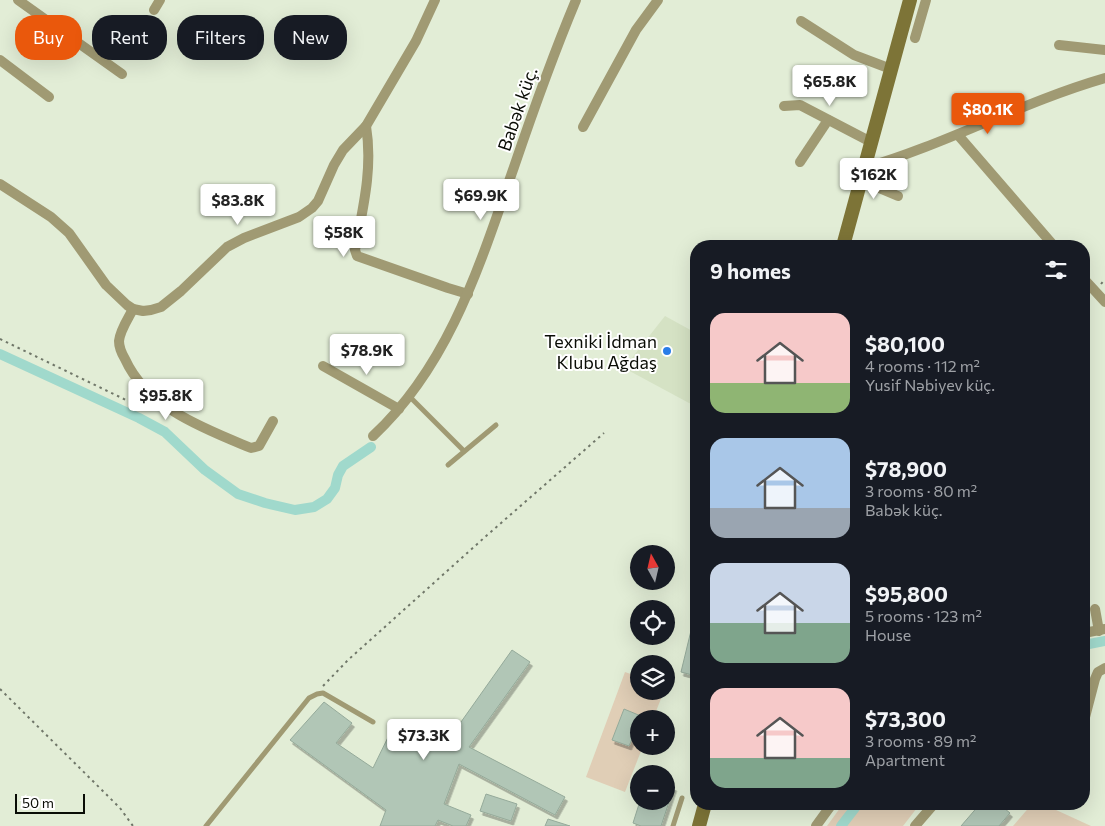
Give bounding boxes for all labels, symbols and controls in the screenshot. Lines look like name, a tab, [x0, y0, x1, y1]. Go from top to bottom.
chip: Buy	[15, 15, 82, 60]
chip: Rent	[92, 15, 167, 60]
chip: Filters	[177, 15, 264, 60]
chip: New	[274, 15, 347, 60]
street label: Babək küç.	[492, 64, 542, 154]
pin: $65.8K	[789, 64, 871, 107]
text: $65.8K	[803, 71, 857, 90]
pin: $80.1K	[947, 92, 1029, 135]
text: $80.1K	[963, 99, 1013, 118]
pin: $162K	[839, 158, 909, 200]
text: $162K	[851, 164, 897, 183]
pin: $69.9K	[440, 178, 522, 221]
pin: $83.8K	[197, 184, 279, 226]
text: $69.9K	[454, 185, 508, 204]
text: $83.8K	[211, 190, 265, 209]
pin: $58K	[314, 216, 374, 258]
text: $58K	[324, 222, 364, 241]
icon: filters	[1042, 256, 1070, 284]
text: 9 homes	[710, 258, 791, 283]
place label: Texniki İdman Klubu Ağdaş	[544, 330, 657, 373]
text: $80,100	[865, 331, 945, 356]
icon: home	[750, 333, 810, 393]
pin: $78.9K	[326, 334, 408, 376]
text: $78.9K	[341, 340, 393, 359]
marker: Texniki İdman Klubu Ağdaş	[661, 345, 673, 357]
text: 4 rooms · 112 m²	[865, 356, 980, 375]
text: Yusif Nəbiyev küç.	[865, 375, 995, 394]
pin: $95.8K	[125, 378, 207, 421]
text: $95.8K	[139, 385, 193, 404]
text: $78,900	[865, 456, 947, 481]
icon: home	[750, 458, 810, 518]
text: 3 rooms · 80 m²	[865, 481, 977, 500]
text: Babək küç.	[865, 500, 943, 519]
north arrow	[630, 545, 675, 590]
map controls	[630, 545, 675, 810]
text: $95,800	[865, 581, 948, 606]
icon: home	[750, 583, 810, 643]
button: locate	[630, 600, 675, 645]
text: 5 rooms · 123 m²	[865, 606, 982, 625]
text: House	[865, 625, 911, 644]
button: layers	[630, 655, 675, 700]
text: $73,300	[865, 706, 946, 731]
icon: home	[750, 708, 810, 768]
button: +	[630, 710, 675, 755]
pin: $73.3K	[383, 718, 465, 761]
text: $73.3K	[398, 725, 450, 744]
text: 3 rooms · 89 m²	[865, 731, 976, 750]
text: Apartment	[865, 750, 945, 769]
button: −	[630, 765, 675, 810]
scale bar	[15, 791, 85, 814]
text: 50 m	[22, 794, 54, 811]

